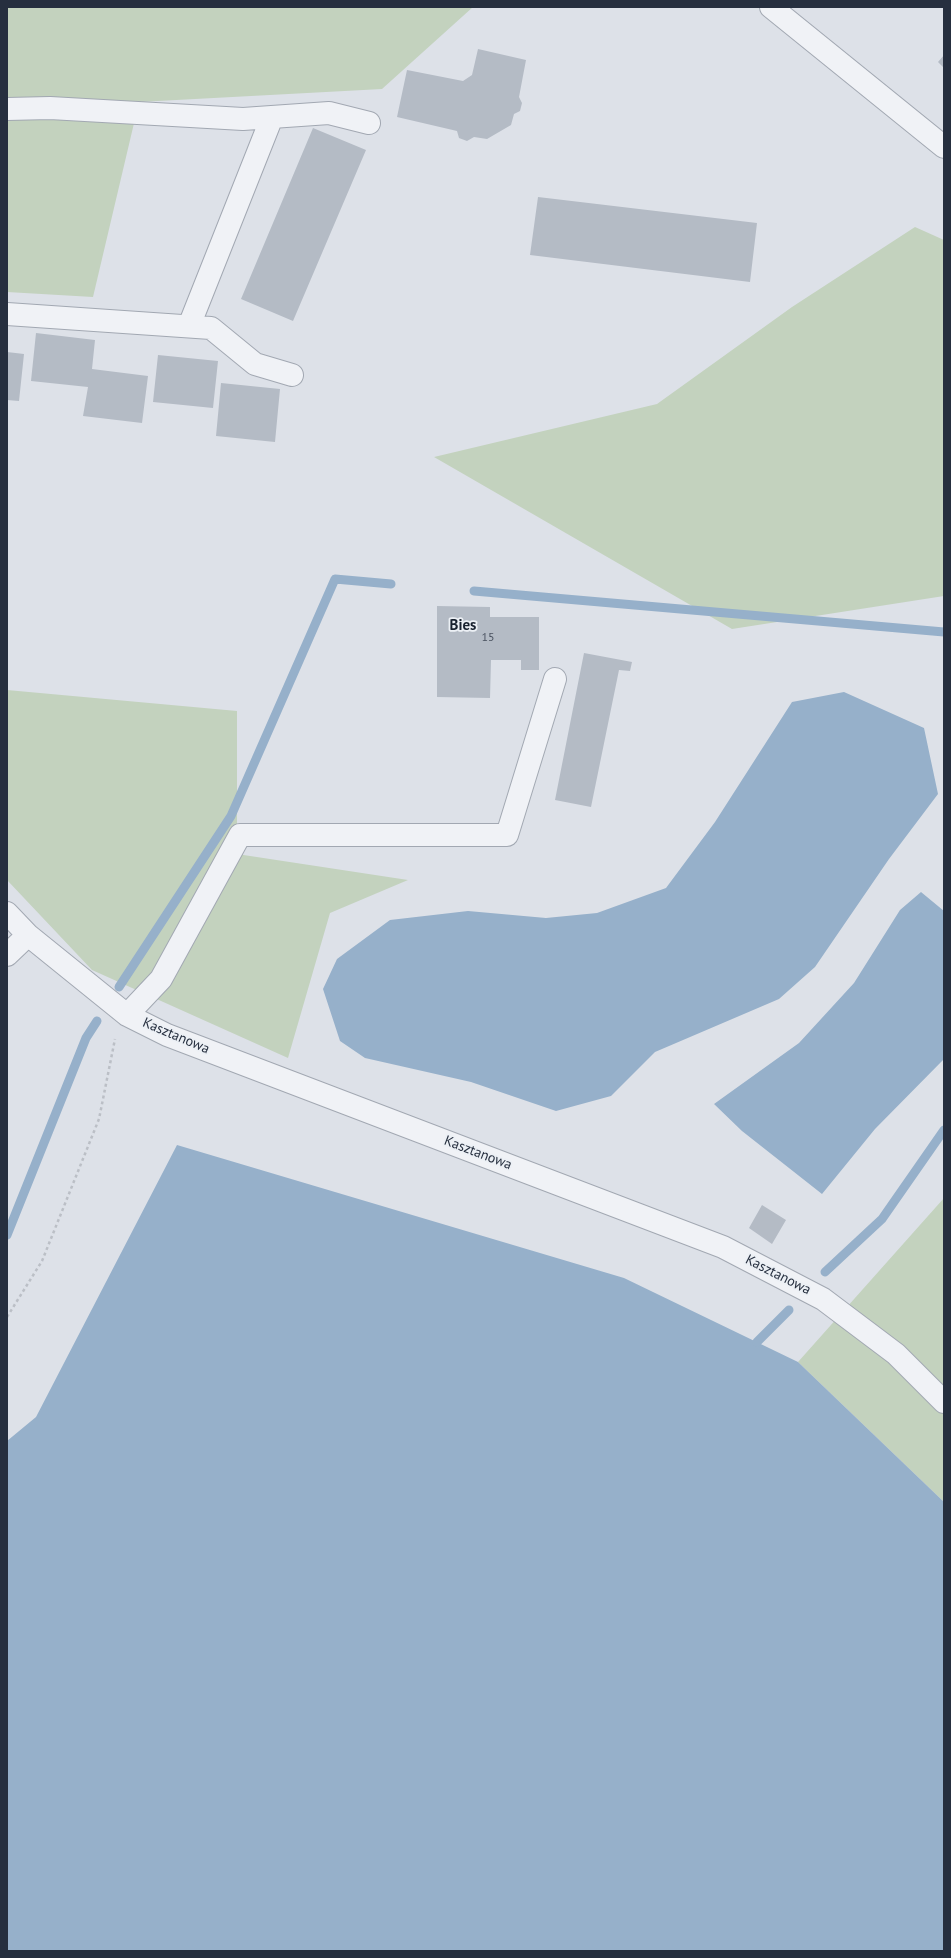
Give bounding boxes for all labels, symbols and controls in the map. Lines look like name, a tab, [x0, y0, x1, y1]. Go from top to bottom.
district label: Bies	[450, 617, 476, 635]
house number: 15	[481, 631, 495, 645]
street label: Kasztanowa	[140, 1014, 212, 1058]
street label: Kasztanowa	[442, 1132, 514, 1174]
street label: Kasztanowa	[742, 1251, 814, 1299]

